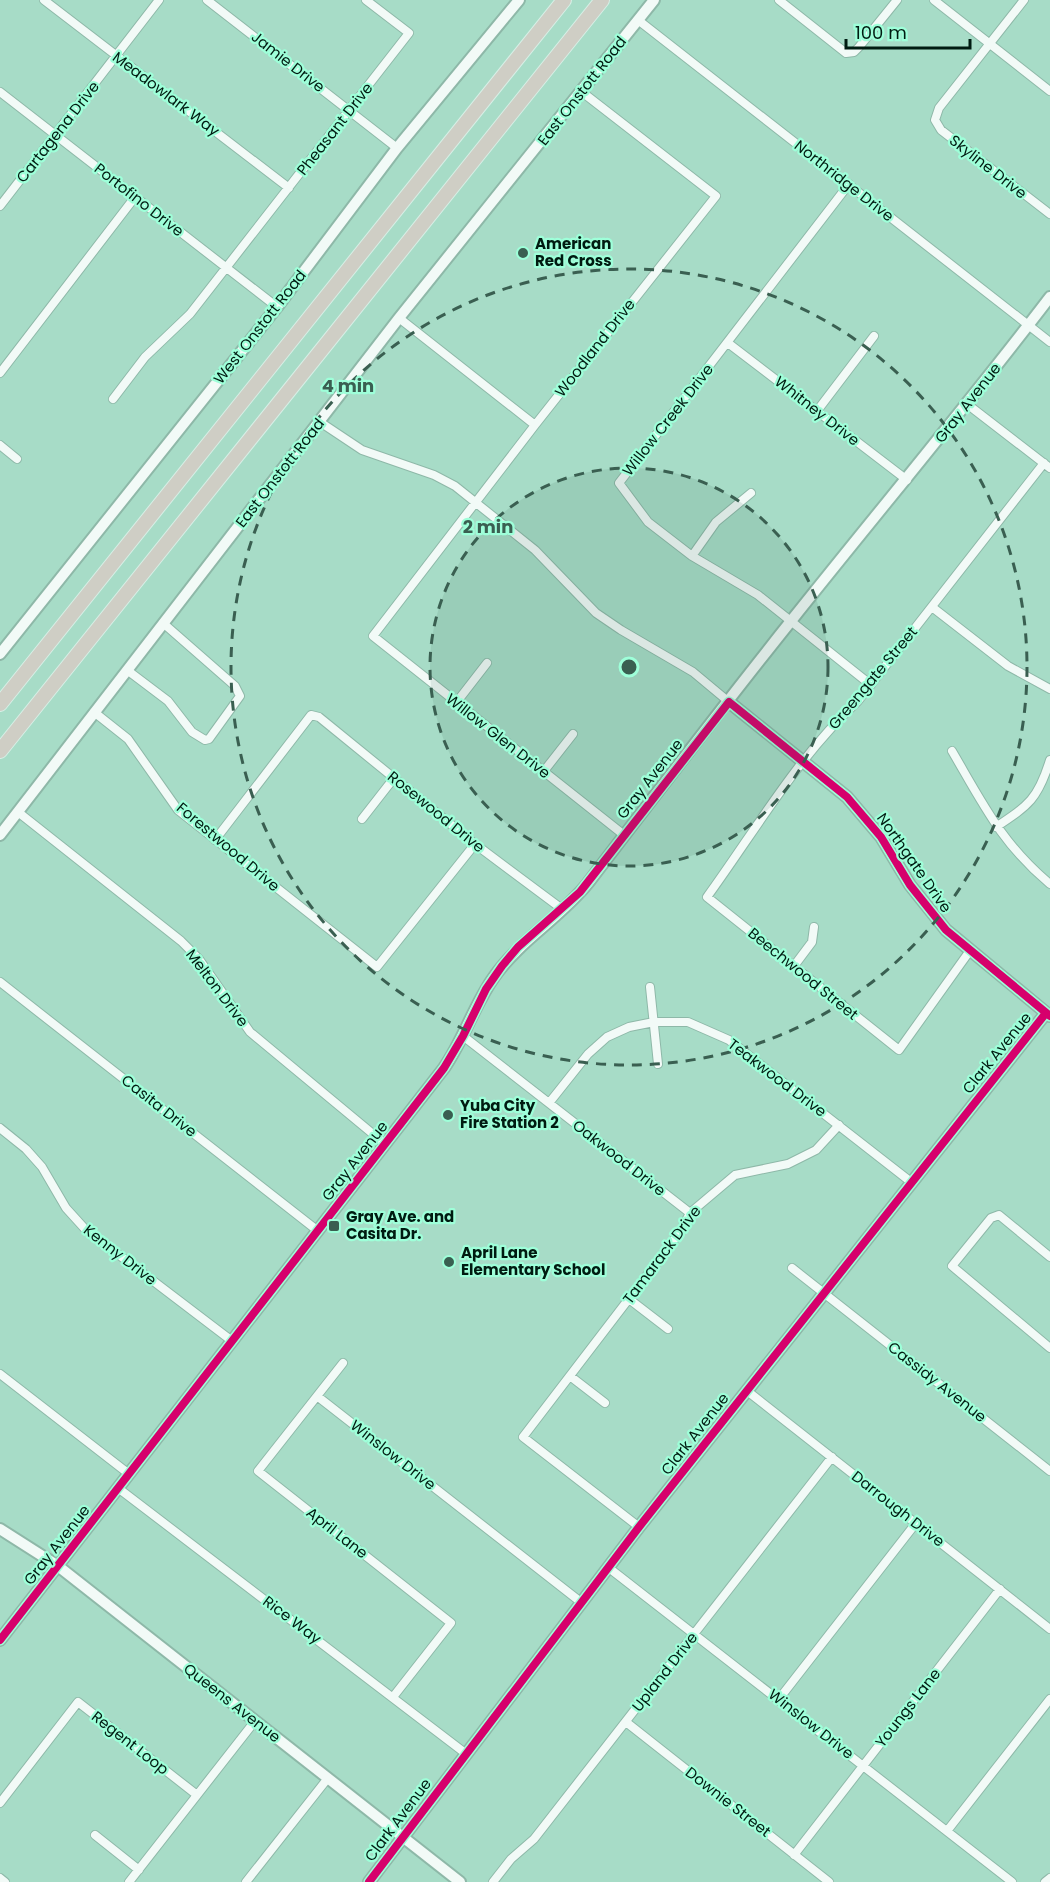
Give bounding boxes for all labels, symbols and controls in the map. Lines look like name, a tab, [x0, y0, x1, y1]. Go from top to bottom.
scale bar	[846, 12, 970, 50]
text: 100 m	[855, 20, 907, 45]
street label: Jamie Drive	[247, 26, 330, 97]
street label: East Onstott Road	[532, 32, 631, 150]
street label: Meadowlark Way	[109, 46, 224, 141]
street label: Cartagena Drive	[11, 76, 104, 187]
street label: Pheasant Drive	[292, 78, 377, 179]
street label: Skyline Drive	[945, 130, 1031, 203]
street label: Northridge Drive	[790, 135, 899, 226]
street label: Portofino Drive	[90, 158, 188, 241]
place label: American Red Cross	[535, 233, 612, 271]
marker: American Red Cross	[516, 246, 530, 260]
street label: West Onstott Road	[208, 265, 311, 388]
street label: Woodland Drive	[550, 294, 640, 401]
street label: Gray Avenue	[930, 358, 1005, 447]
street label: Willow Creek Drive	[617, 359, 718, 480]
street label: Whitney Drive	[771, 371, 864, 450]
text: 4 min	[322, 373, 374, 398]
street label: East Onstott Road	[230, 414, 329, 532]
text: 2 min	[463, 514, 513, 539]
street label: Greengate Street	[823, 622, 922, 734]
centre of rings	[619, 657, 639, 677]
street label: Willow Glen Drive	[442, 688, 555, 783]
street label: Gray Avenue	[612, 734, 687, 823]
street label: Rosewood Drive	[383, 766, 489, 857]
street label: Forestwood Drive	[172, 797, 284, 896]
street label: Northgate Drive	[872, 809, 957, 917]
street label: Beechwood Street	[744, 923, 863, 1025]
street label: Melton Drive	[181, 945, 254, 1031]
street label: Clark Avenue	[957, 1008, 1036, 1098]
street label: Teakwood Drive	[724, 1034, 831, 1122]
street label: Casita Drive	[117, 1069, 201, 1142]
place label: Yuba City Fire Station 2	[460, 1095, 559, 1133]
marker: Yuba City Fire Station 2	[441, 1108, 455, 1122]
street label: Oakwood Drive	[568, 1115, 670, 1201]
street label: Gray Avenue	[317, 1116, 392, 1205]
street label: Tamarack Drive	[618, 1201, 706, 1308]
place label: Gray Ave. and Casita Dr.	[346, 1206, 454, 1244]
street label: Kenny Drive	[79, 1219, 161, 1290]
marker: Gray Ave. and Casita Dr.	[327, 1219, 341, 1233]
place label: April Lane Elementary School	[461, 1242, 605, 1280]
marker: April Lane Elementary School	[442, 1255, 456, 1269]
street label: Cassidy Avenue	[884, 1336, 991, 1427]
street label: Clark Avenue	[656, 1388, 733, 1479]
street label: Winslow Drive	[346, 1415, 440, 1495]
street label: Darrough Drive	[848, 1466, 949, 1552]
street label: Gray Avenue	[19, 1500, 94, 1589]
street label: April Lane	[302, 1502, 372, 1563]
street label: Rice Way	[259, 1591, 326, 1649]
street label: Upland Drive	[627, 1628, 702, 1716]
street label: Queens Avenue	[179, 1658, 285, 1747]
street label: Youngs Lane	[870, 1664, 945, 1752]
street label: Winslow Drive	[764, 1684, 858, 1764]
street label: Regent Loop	[87, 1706, 173, 1779]
street label: Downie Street	[681, 1762, 775, 1842]
street label: Clark Avenue	[359, 1774, 436, 1866]

